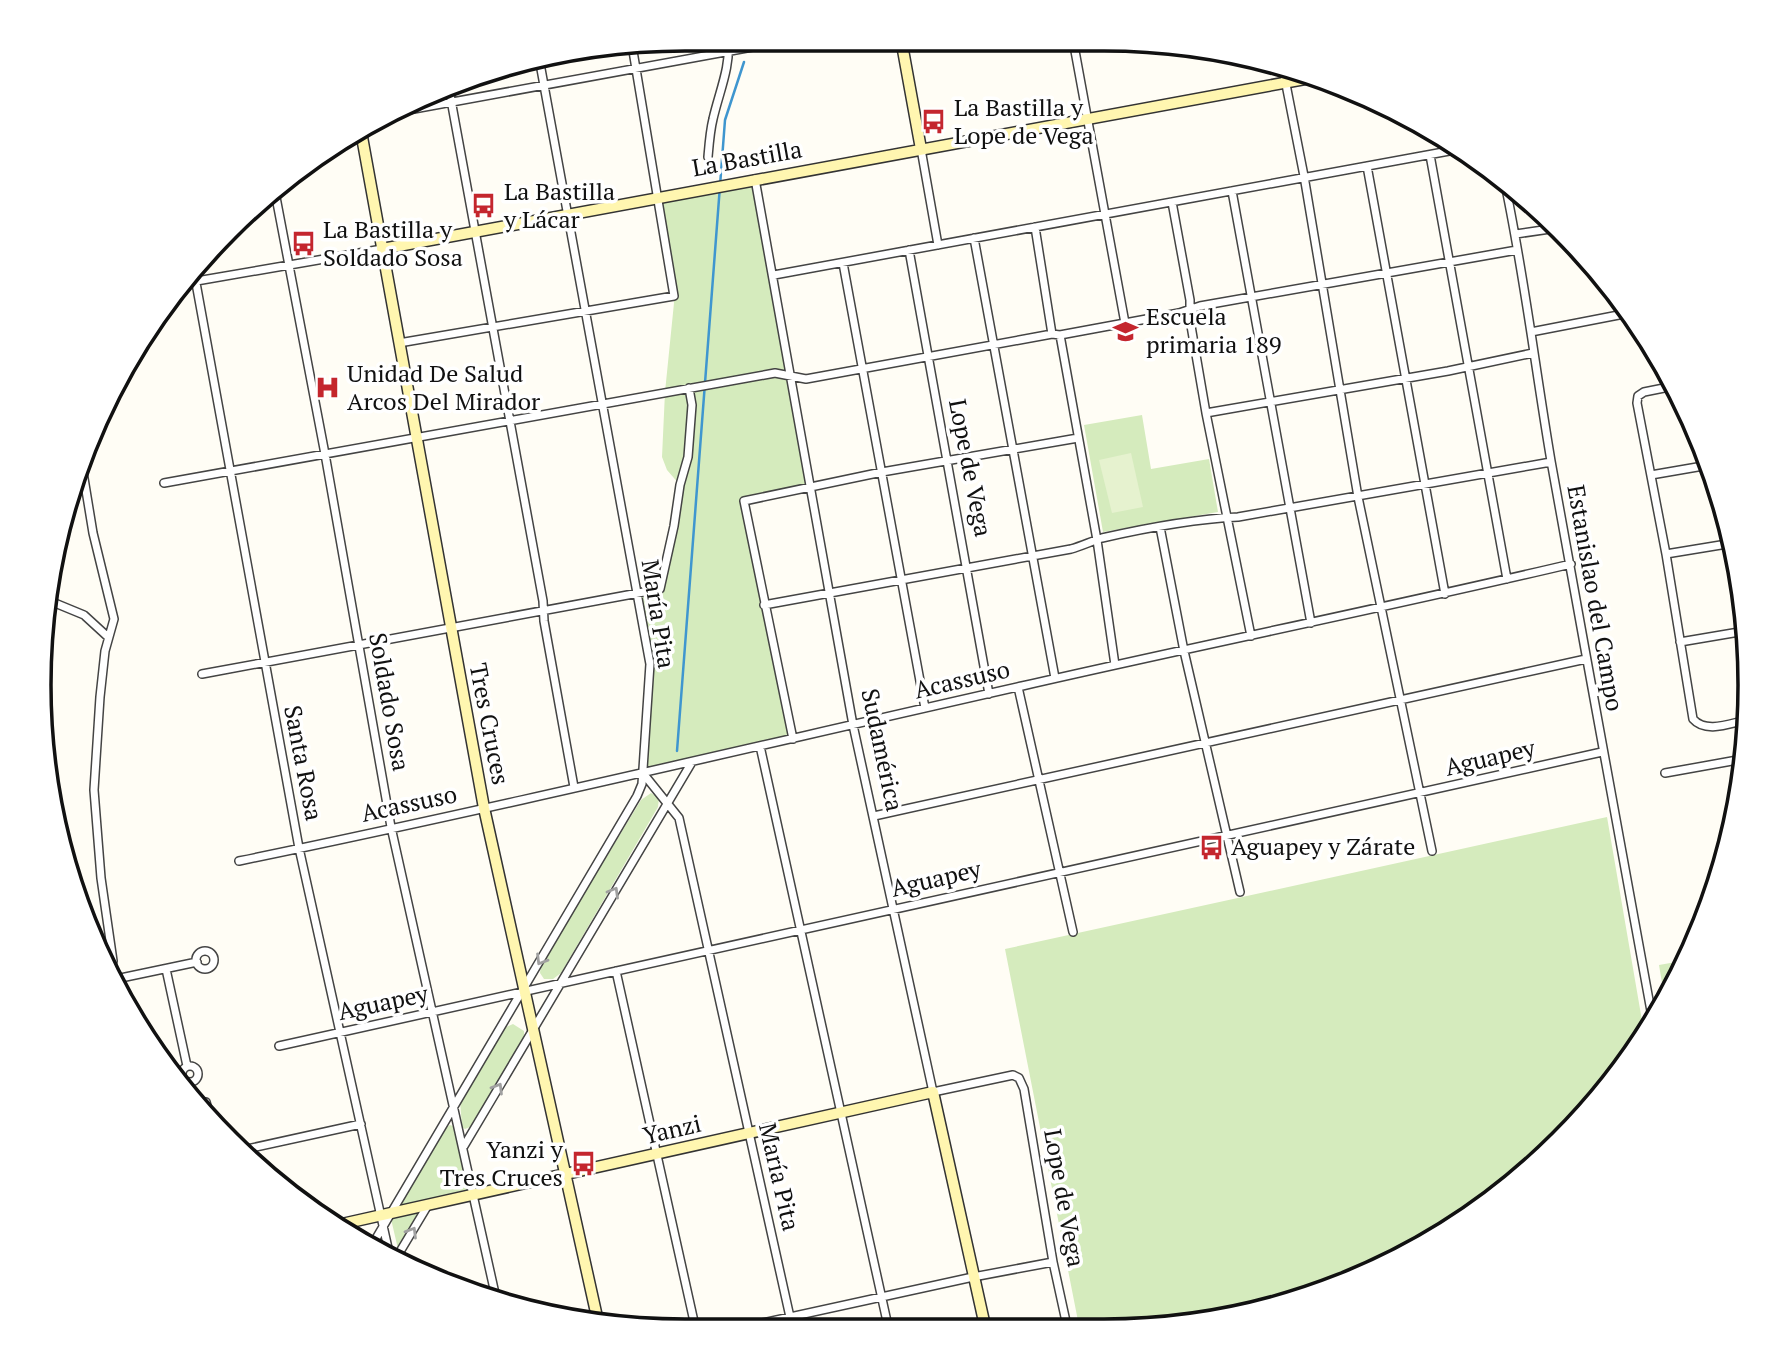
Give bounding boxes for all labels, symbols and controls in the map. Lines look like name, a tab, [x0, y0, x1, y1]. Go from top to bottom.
place label: La Bastilla y Lope de Vega	[954, 91, 1094, 151]
bus stop icon: La Bastilla y Lope de Vega	[920, 108, 948, 136]
street label: La Bastilla	[689, 133, 804, 183]
place label: La Bastilla y Lácar	[503, 175, 615, 235]
bus stop icon: La Bastilla y Lácar	[470, 192, 498, 220]
place label: La Bastilla y Soldado Sosa	[323, 213, 463, 273]
bus stop icon: La Bastilla y Soldado Sosa	[289, 230, 317, 258]
place label: Escuela primaria 189	[1146, 300, 1282, 360]
school or university icon: Escuela primaria 189	[1112, 317, 1140, 345]
place label: Unidad De Salud Arcos Del Mirador	[347, 357, 541, 417]
hospital icon: Unidad De Salud Arcos Del Mirador	[313, 374, 341, 402]
street label: Lope de Vega	[942, 396, 1000, 539]
street label: Estanislao del Campo	[1560, 482, 1632, 714]
street label: María Pita	[635, 557, 683, 671]
street label: Soldado Sosa	[362, 630, 418, 773]
street label: Acassuso	[911, 653, 1013, 706]
street label: Tres Cruces	[463, 660, 517, 787]
street label: Sudamérica	[854, 686, 912, 814]
street label: Santa Rosa	[277, 702, 331, 823]
street label: Aguapey	[1442, 731, 1539, 783]
street label: Acassuso	[358, 777, 460, 829]
place label: Aguapey y Zárate	[1231, 830, 1415, 862]
bus stop icon: Aguapey y Zárate	[1197, 833, 1225, 861]
street label: Aguapey	[888, 852, 985, 904]
one-way arrow	[606, 886, 619, 899]
one-way arrow	[536, 952, 549, 965]
street label: Aguapey	[335, 977, 432, 1027]
one-way arrow	[490, 1082, 503, 1095]
street label: Yanzi	[640, 1107, 704, 1151]
street label: María Pita	[752, 1120, 808, 1234]
street label: Lope de Vega	[1037, 1126, 1093, 1269]
place label: Yanzi y Tres Cruces	[440, 1133, 564, 1193]
bus stop icon: Yanzi y Tres Cruces	[569, 1150, 597, 1178]
one-way arrow	[403, 1227, 416, 1240]

